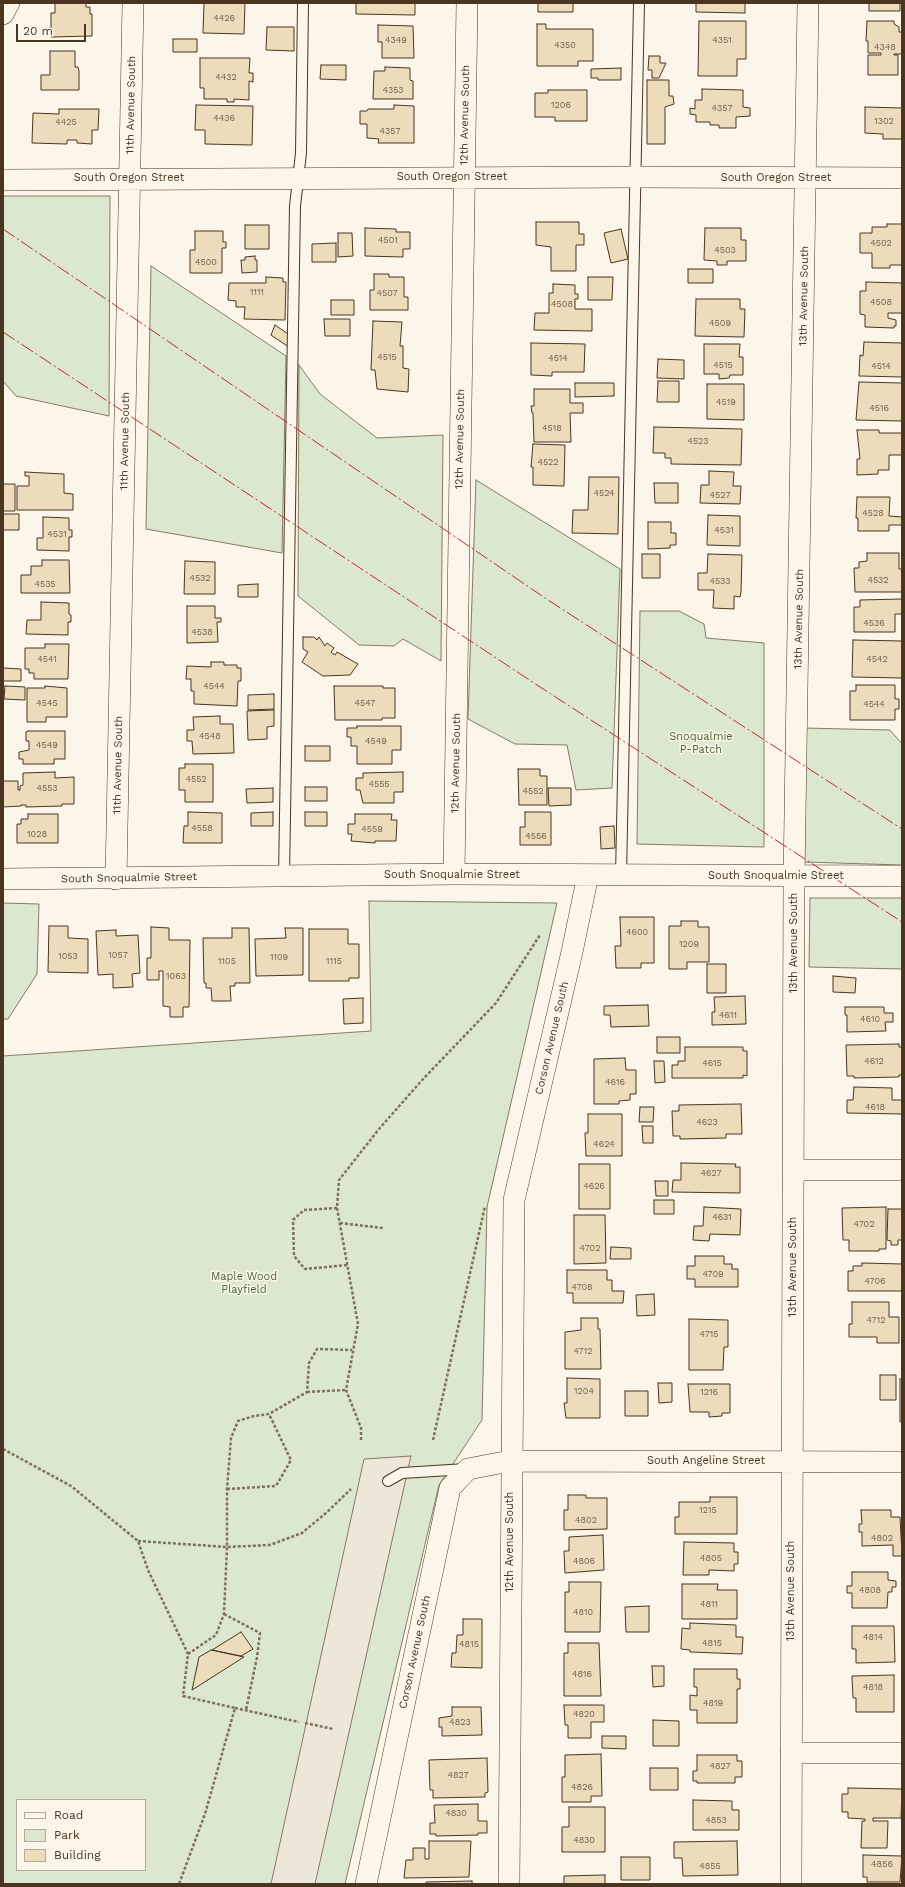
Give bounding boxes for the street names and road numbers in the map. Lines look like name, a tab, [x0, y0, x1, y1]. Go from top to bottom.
street label: 11th Avenue South	[124, 56, 138, 154]
street label: 12th Avenue South	[458, 65, 472, 165]
street label: South Oregon Street	[397, 170, 507, 184]
street label: South Oregon Street	[74, 171, 184, 185]
street label: South Oregon Street	[721, 171, 831, 185]
street label: 13th Avenue South	[797, 246, 811, 346]
street label: 12th Avenue South	[453, 389, 467, 489]
street label: 11th Avenue South	[118, 392, 132, 490]
street label: 13th Avenue South	[792, 569, 806, 669]
street label: 12th Avenue South	[449, 713, 463, 813]
street label: 11th Avenue South	[111, 716, 125, 814]
street label: South Snoqualmie Street	[384, 868, 520, 882]
street label: South Snoqualmie Street	[708, 869, 844, 883]
street label: South Snoqualmie Street	[61, 870, 197, 886]
street label: 13th Avenue South	[787, 893, 801, 993]
street label: Corson Avenue South	[533, 980, 571, 1096]
street label: 13th Avenue South	[786, 1217, 800, 1317]
street label: South Angeline Street	[647, 1454, 765, 1468]
street label: 12th Avenue South	[503, 1492, 517, 1592]
street label: 13th Avenue South	[784, 1541, 798, 1641]
street label: Corson Avenue South	[396, 1594, 434, 1710]

